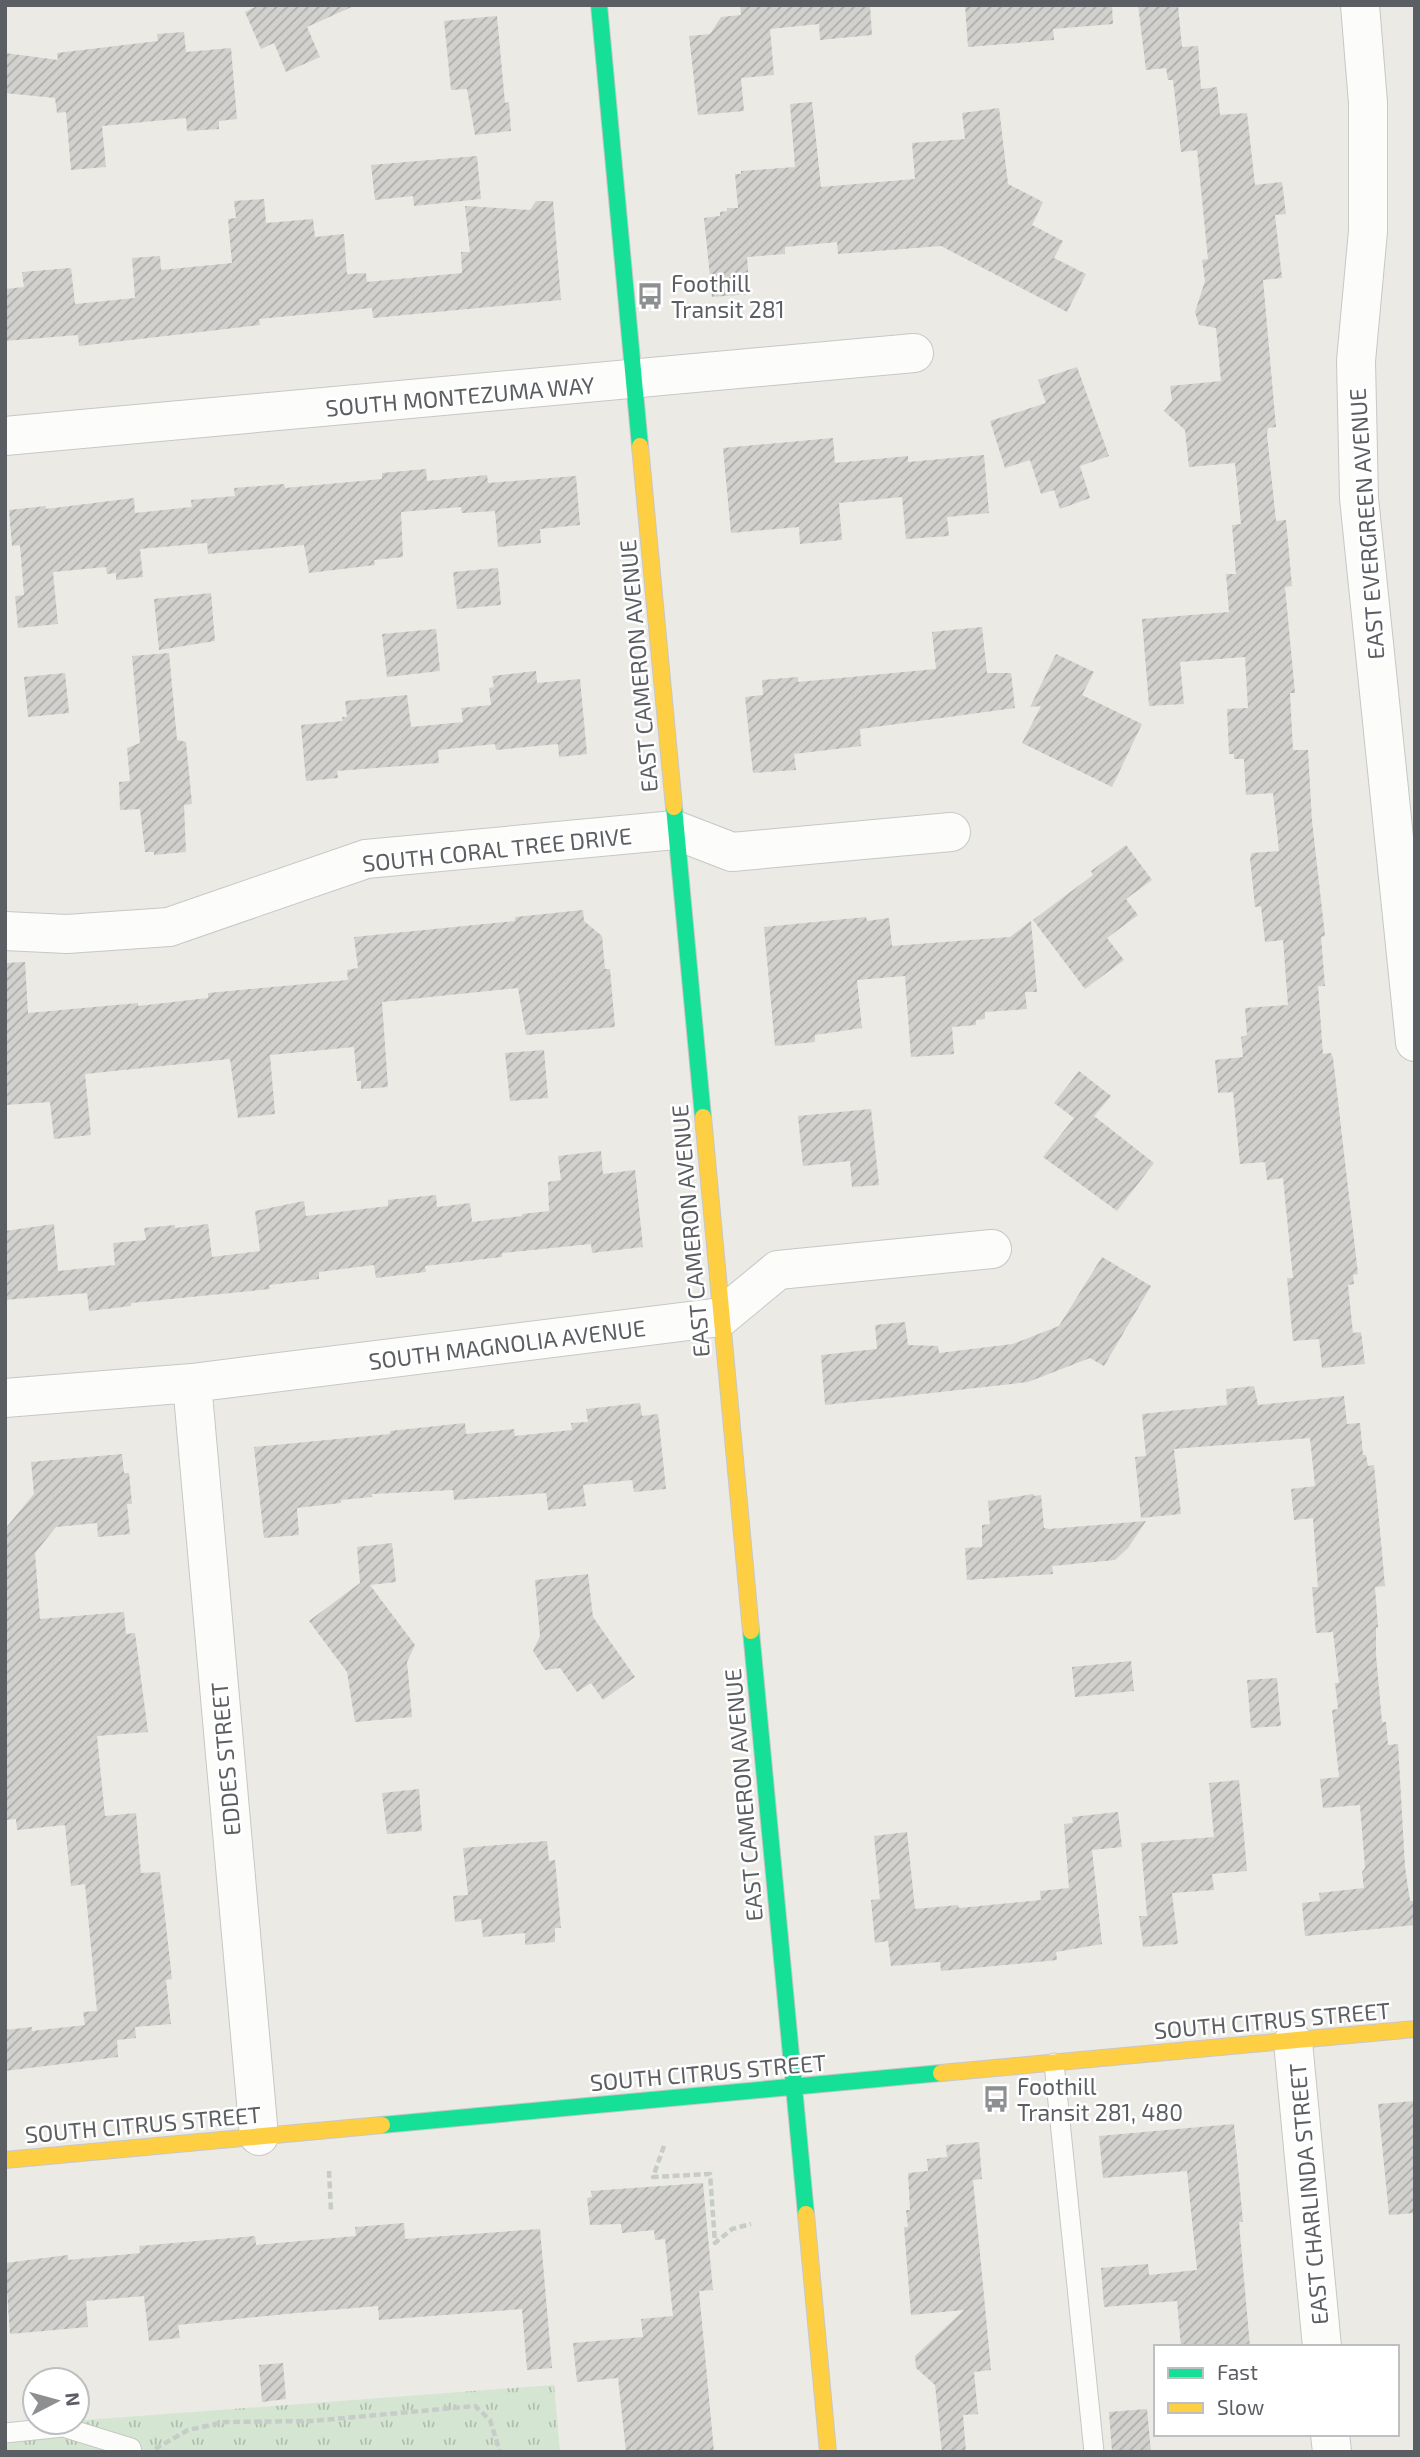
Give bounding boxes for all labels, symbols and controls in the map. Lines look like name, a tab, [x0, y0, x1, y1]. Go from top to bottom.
place label: Foothill Transit 281	[671, 269, 785, 323]
bus stop icon: Foothill Transit 281	[635, 281, 665, 311]
street label: SOUTH MONTEZUMA WAY	[324, 370, 596, 422]
street label: EAST EVERGREEN AVENUE	[1343, 387, 1389, 661]
street label: EAST CAMERON AVENUE	[613, 538, 663, 794]
street label: SOUTH CORAL TREE DRIVE	[361, 821, 633, 877]
street label: EAST CAMERON AVENUE	[665, 1103, 715, 1359]
street label: SOUTH MAGNOLIA AVENUE	[367, 1313, 647, 1375]
street label: EAST CAMERON AVENUE	[718, 1667, 768, 1923]
street label: EDDES STREET	[204, 1681, 246, 1837]
street label: SOUTH CITRUS STREET	[1153, 1996, 1391, 2044]
street label: SOUTH CITRUS STREET	[589, 2048, 827, 2096]
street label: EAST CHARLINDA STREET	[1283, 2062, 1333, 2326]
place label: Foothill Transit 281, 480	[1017, 2072, 1183, 2126]
bus stop icon: Foothill Transit 281, 480	[981, 2084, 1011, 2114]
street label: SOUTH CITRUS STREET	[24, 2100, 262, 2148]
legend	[1154, 2345, 1399, 2436]
text: Fast	[1217, 2359, 1258, 2384]
north arrow	[21, 2366, 91, 2436]
text: N	[61, 2391, 86, 2407]
text: Slow	[1217, 2394, 1264, 2419]

